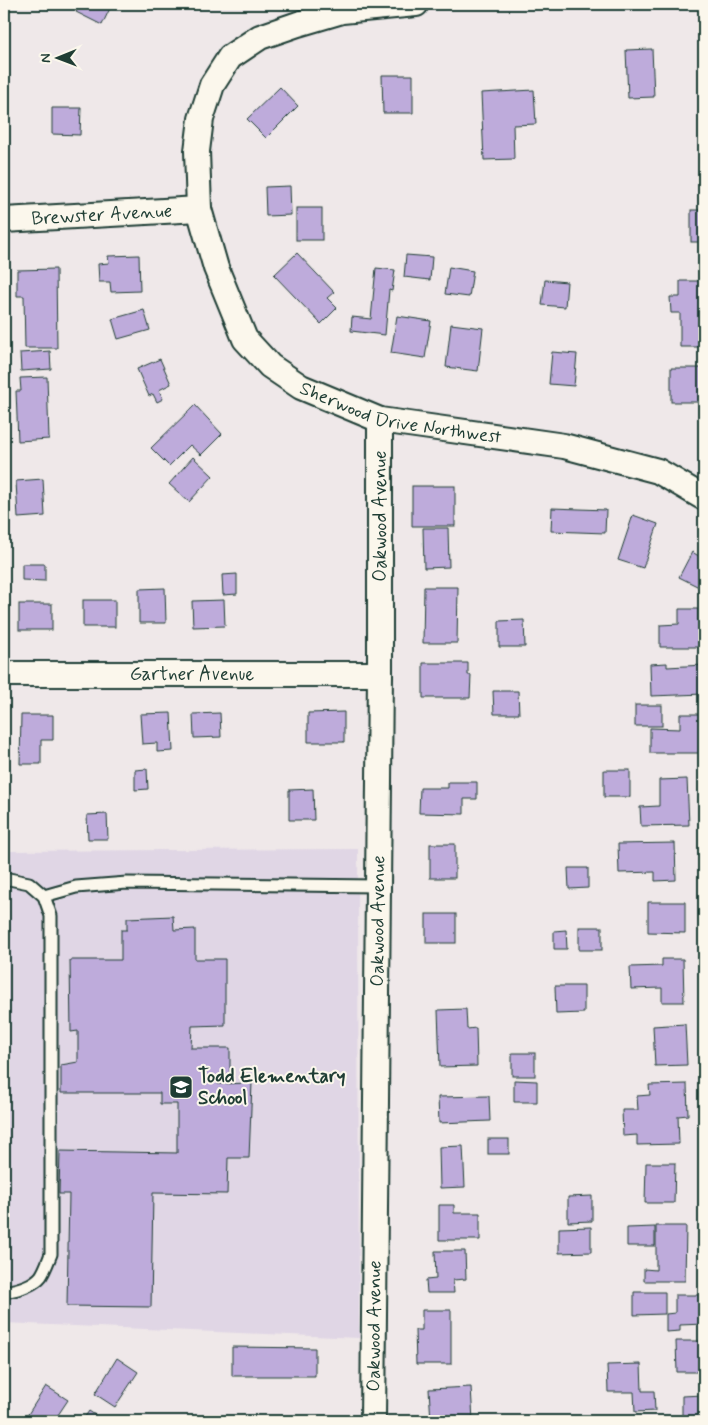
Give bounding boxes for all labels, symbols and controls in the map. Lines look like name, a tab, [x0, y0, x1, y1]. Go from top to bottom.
north arrow	[32, 32, 82, 82]
text: N	[37, 53, 55, 63]
street label: Brewster Avenue	[31, 198, 173, 231]
street label: Sherwood Drive Northwest	[296, 375, 503, 450]
street label: Oakwood Avenue	[368, 450, 393, 582]
street label: Gartner Avenue	[130, 662, 254, 687]
street label: Oakwood Avenue	[365, 855, 391, 987]
place label: Todd Elementary School	[198, 1064, 346, 1111]
school or university icon: Todd Elementary School	[168, 1074, 194, 1100]
street label: Oakwood Avenue	[361, 1260, 387, 1392]

